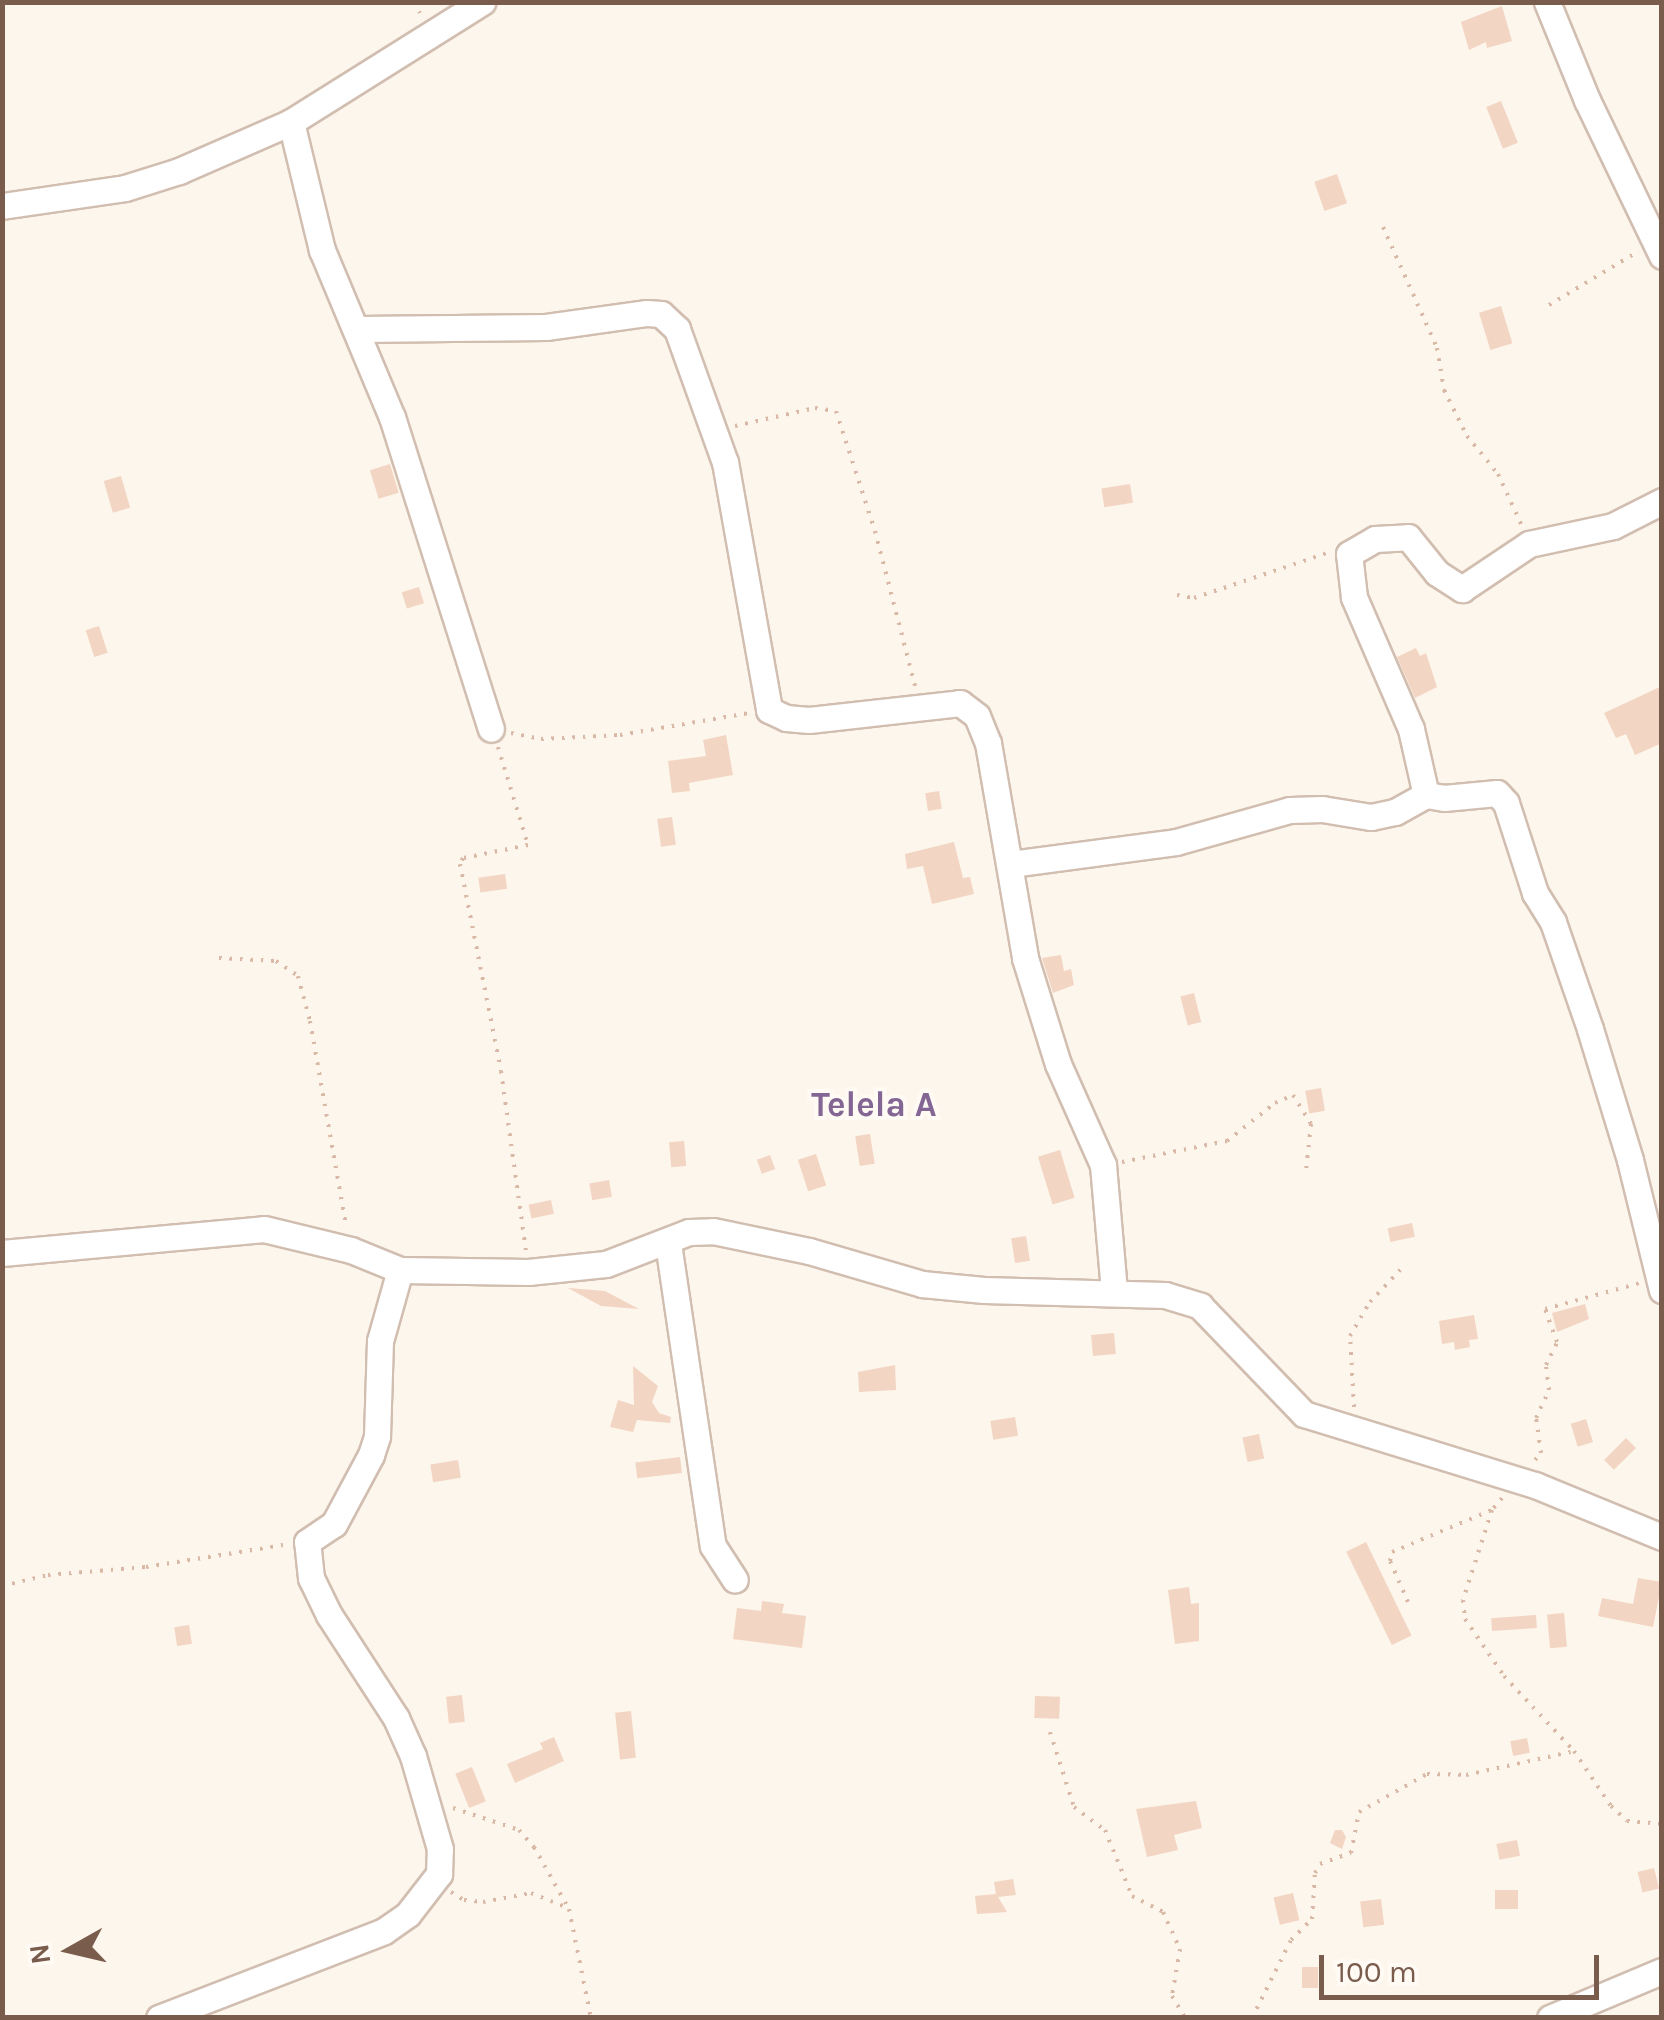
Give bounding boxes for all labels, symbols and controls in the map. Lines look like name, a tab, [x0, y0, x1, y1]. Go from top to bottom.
district label: Telela A	[811, 1084, 937, 1126]
north arrow	[20, 1900, 120, 2000]
scale bar	[1324, 1935, 1604, 1997]
text: N	[22, 1942, 58, 1966]
text: 100 m	[1336, 1954, 1417, 1990]

